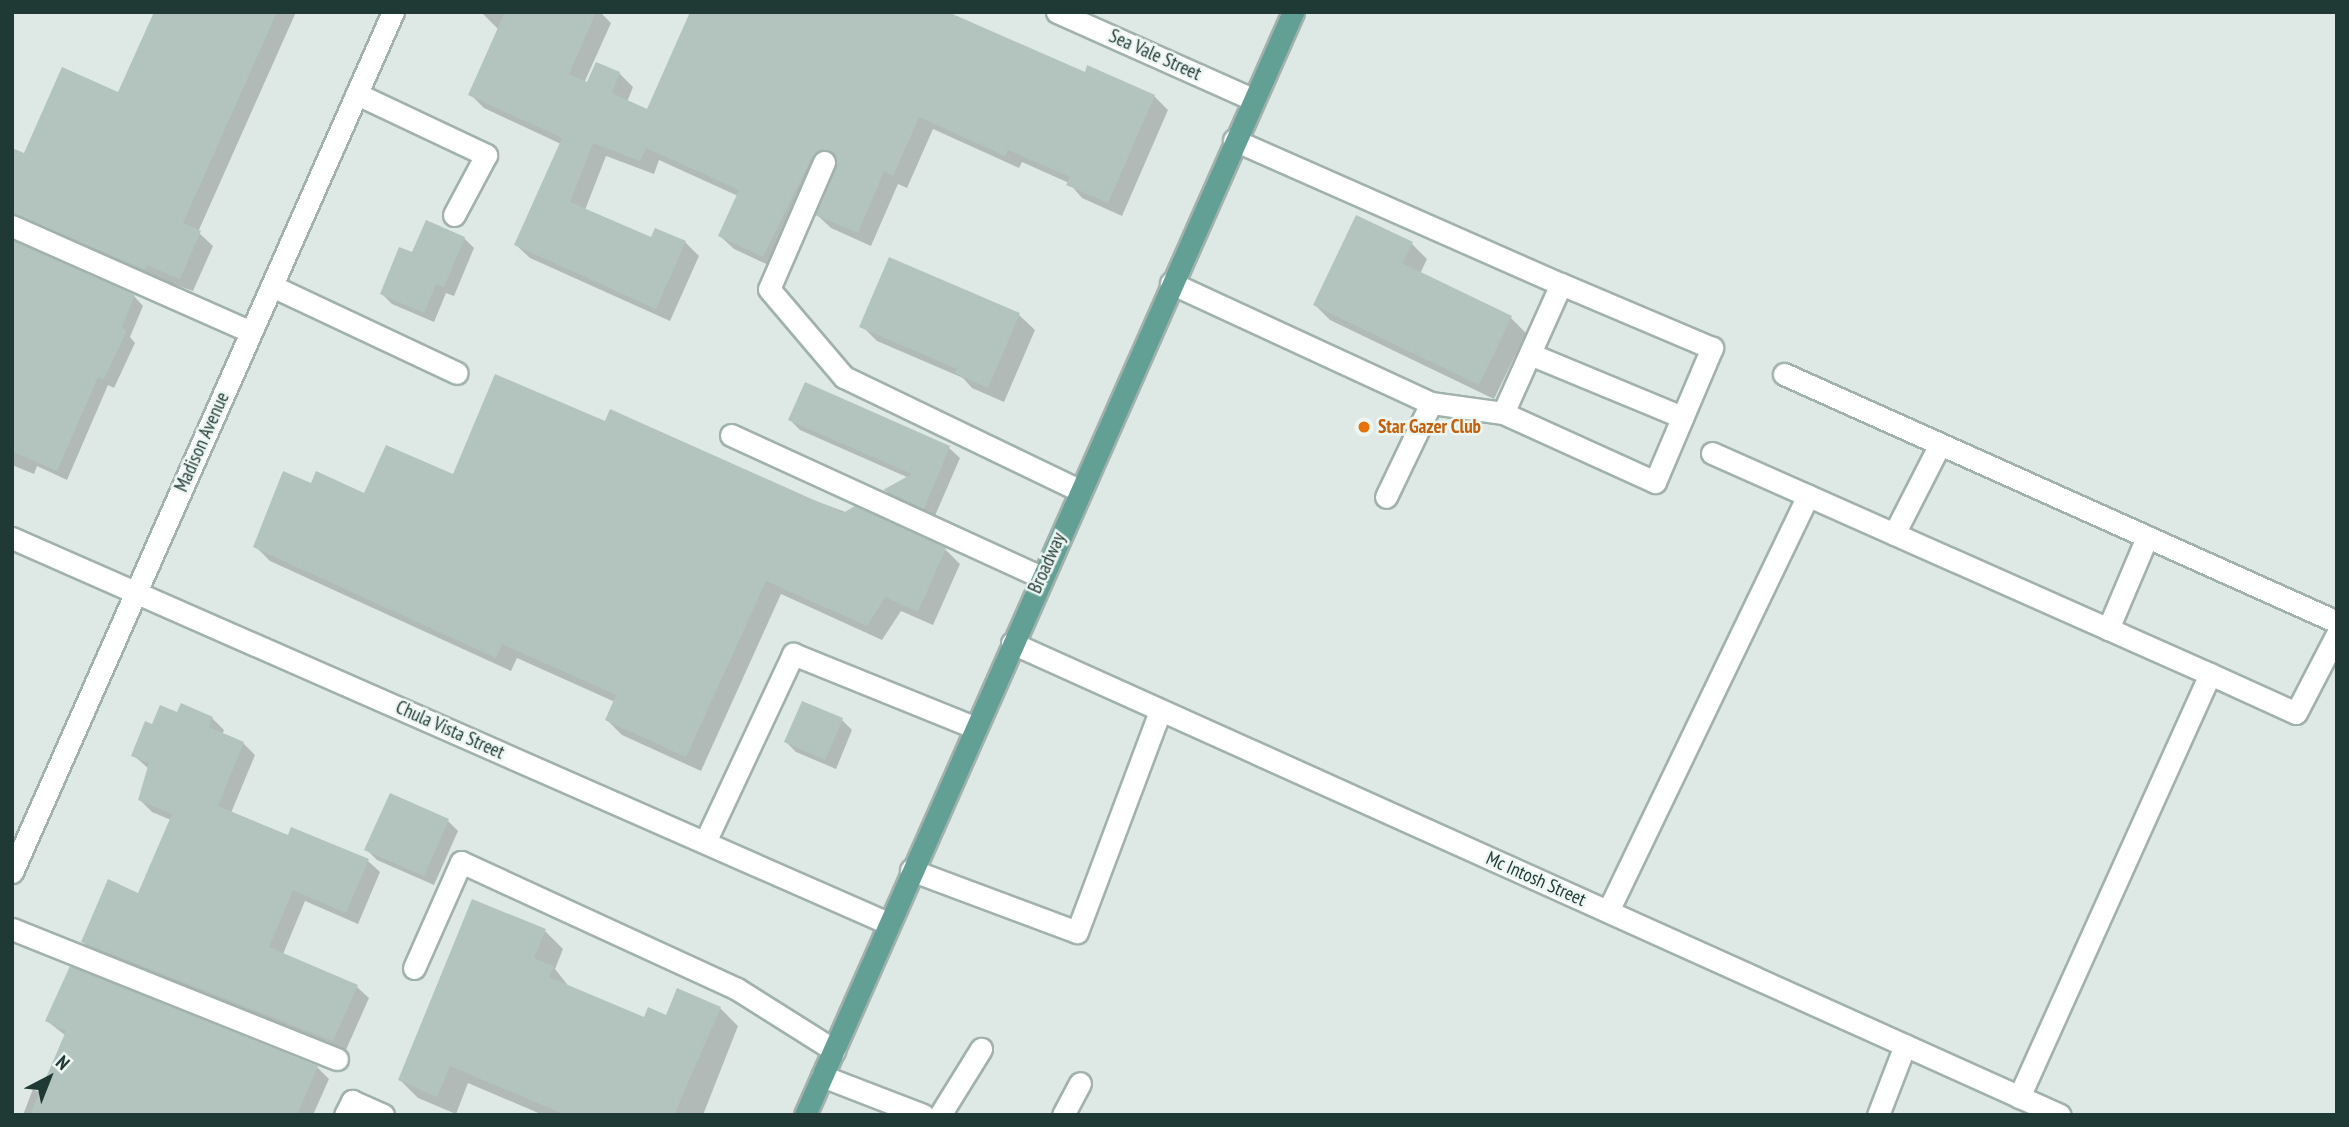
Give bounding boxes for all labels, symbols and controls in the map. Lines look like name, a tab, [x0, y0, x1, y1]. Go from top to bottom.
street label: Sea Vale Street	[1105, 24, 1205, 86]
street label: Madison Avenue	[170, 388, 234, 496]
place label: Star Gazer Club	[1378, 416, 1481, 438]
marker: Star Gazer Club	[1356, 419, 1372, 435]
street label: Broadway	[1024, 529, 1070, 597]
street label: Chula Vista Street	[392, 696, 508, 764]
street label: Mc Intosh Street	[1482, 847, 1590, 911]
north arrow	[14, 1043, 84, 1113]
text: N	[51, 1050, 75, 1075]

